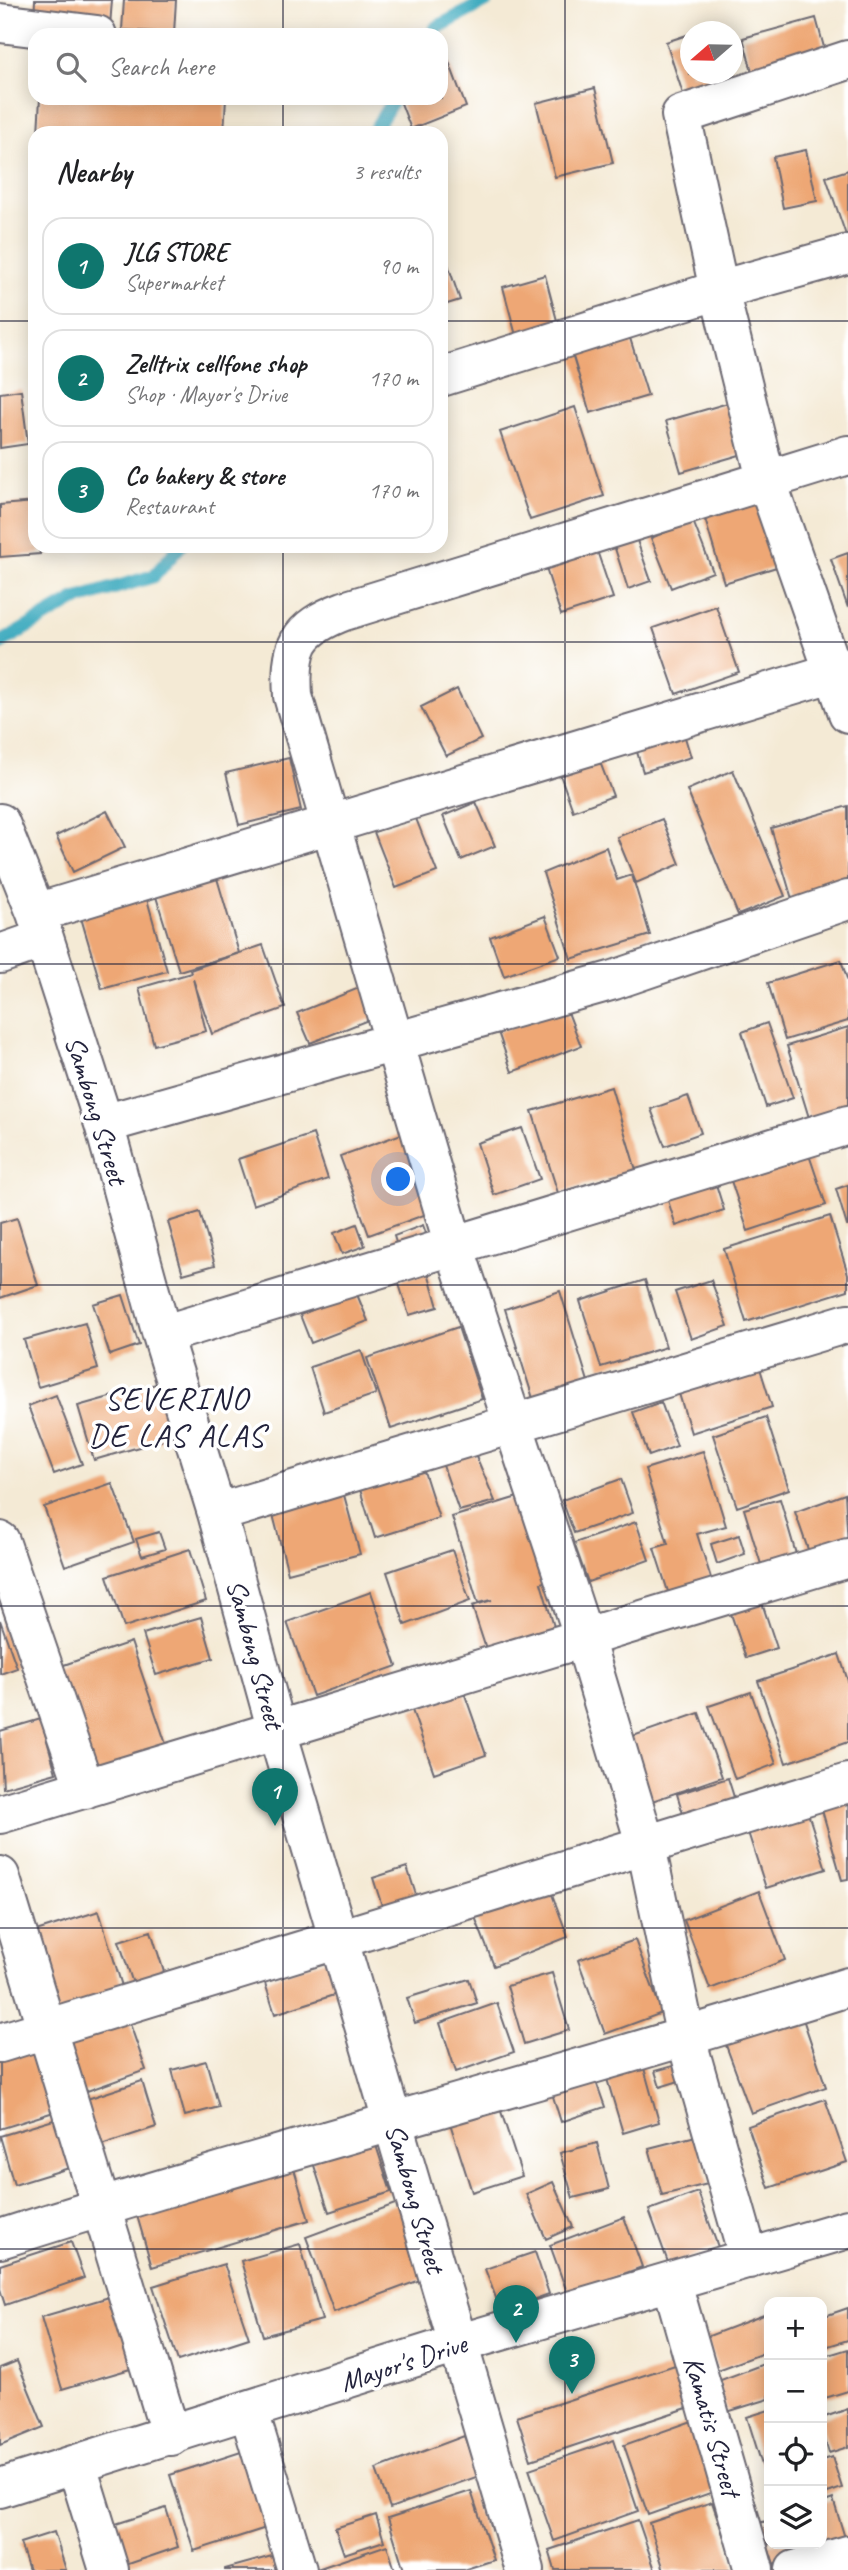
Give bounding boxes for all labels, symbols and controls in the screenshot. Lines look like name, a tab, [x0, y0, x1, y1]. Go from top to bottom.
north arrow	[680, 21, 743, 84]
search box	[28, 28, 448, 105]
icon: search	[52, 48, 90, 86]
text: Search here	[108, 50, 214, 83]
text: Nearby	[56, 153, 132, 191]
text: 3 results	[353, 157, 420, 186]
text: JLG STORE	[125, 235, 228, 268]
text: 1	[76, 252, 86, 281]
text: 90 m	[379, 252, 418, 281]
text: Supermarket	[125, 268, 223, 297]
text: Zelltrix cellfone shop	[125, 347, 306, 380]
text: 2	[76, 364, 86, 393]
text: 170 m	[369, 364, 418, 393]
text: Shop · Mayor's Drive	[125, 380, 287, 409]
text: Co bakery & store	[125, 459, 284, 492]
text: 3	[76, 476, 86, 505]
text: 170 m	[369, 476, 418, 505]
text: Restaurant	[125, 492, 214, 521]
street label: Sambong Street	[57, 1032, 136, 1191]
your location	[381, 1162, 415, 1196]
district label: SEVERINO DE LAS ALAS	[89, 1378, 270, 1456]
street label: Sambong Street	[219, 1576, 293, 1735]
pin: 1	[252, 1768, 298, 1826]
street label: Sambong Street	[378, 2120, 454, 2279]
pin: 2	[493, 2285, 539, 2343]
map controls	[764, 2297, 827, 2549]
button: +	[764, 2297, 827, 2360]
street label: Mayor's Drive	[336, 2325, 473, 2399]
pin: 3	[549, 2336, 595, 2394]
street label: Kamatis Street	[676, 2352, 750, 2504]
button: −	[764, 2360, 827, 2423]
button: locate	[764, 2423, 827, 2486]
button: layers	[764, 2486, 827, 2549]

